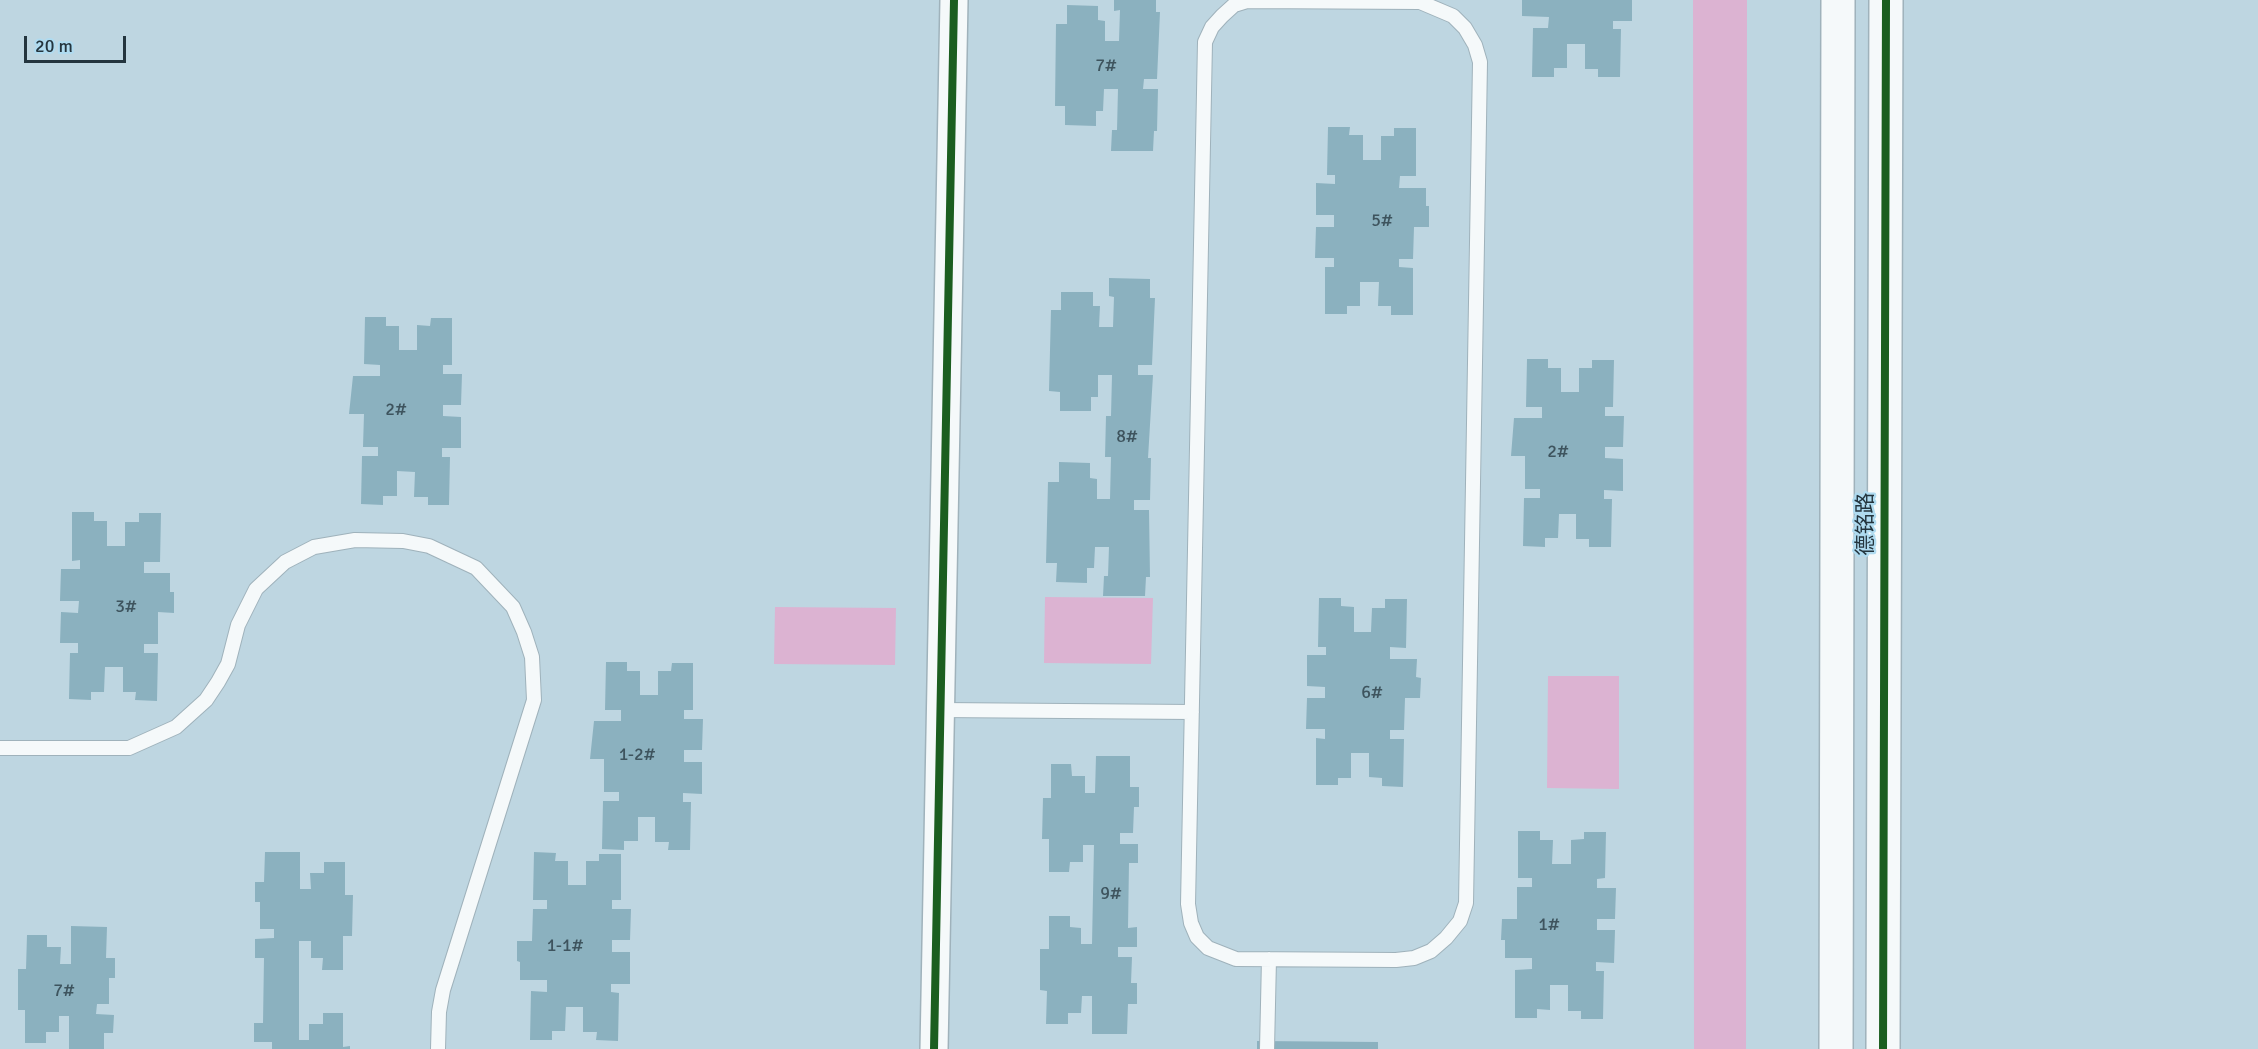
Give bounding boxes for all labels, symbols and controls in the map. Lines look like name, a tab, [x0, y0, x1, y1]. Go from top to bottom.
scale bar	[27, 24, 129, 62]
text: 20 m	[35, 35, 73, 57]
house number: 7#	[1095, 55, 1117, 77]
house number: 5#	[1371, 210, 1393, 232]
house number: 2#	[385, 399, 407, 421]
house number: 8#	[1116, 426, 1138, 448]
house number: 2#	[1547, 441, 1569, 463]
street label: 德铭路	[1853, 493, 1879, 555]
house number: 3#	[115, 596, 137, 618]
house number: 6#	[1361, 682, 1383, 704]
house number: 1-2#	[619, 744, 655, 766]
house number: 9#	[1100, 883, 1122, 905]
house number: 1#	[1538, 914, 1560, 936]
house number: 1-1#	[547, 935, 583, 957]
house number: 7#	[53, 980, 75, 1002]

